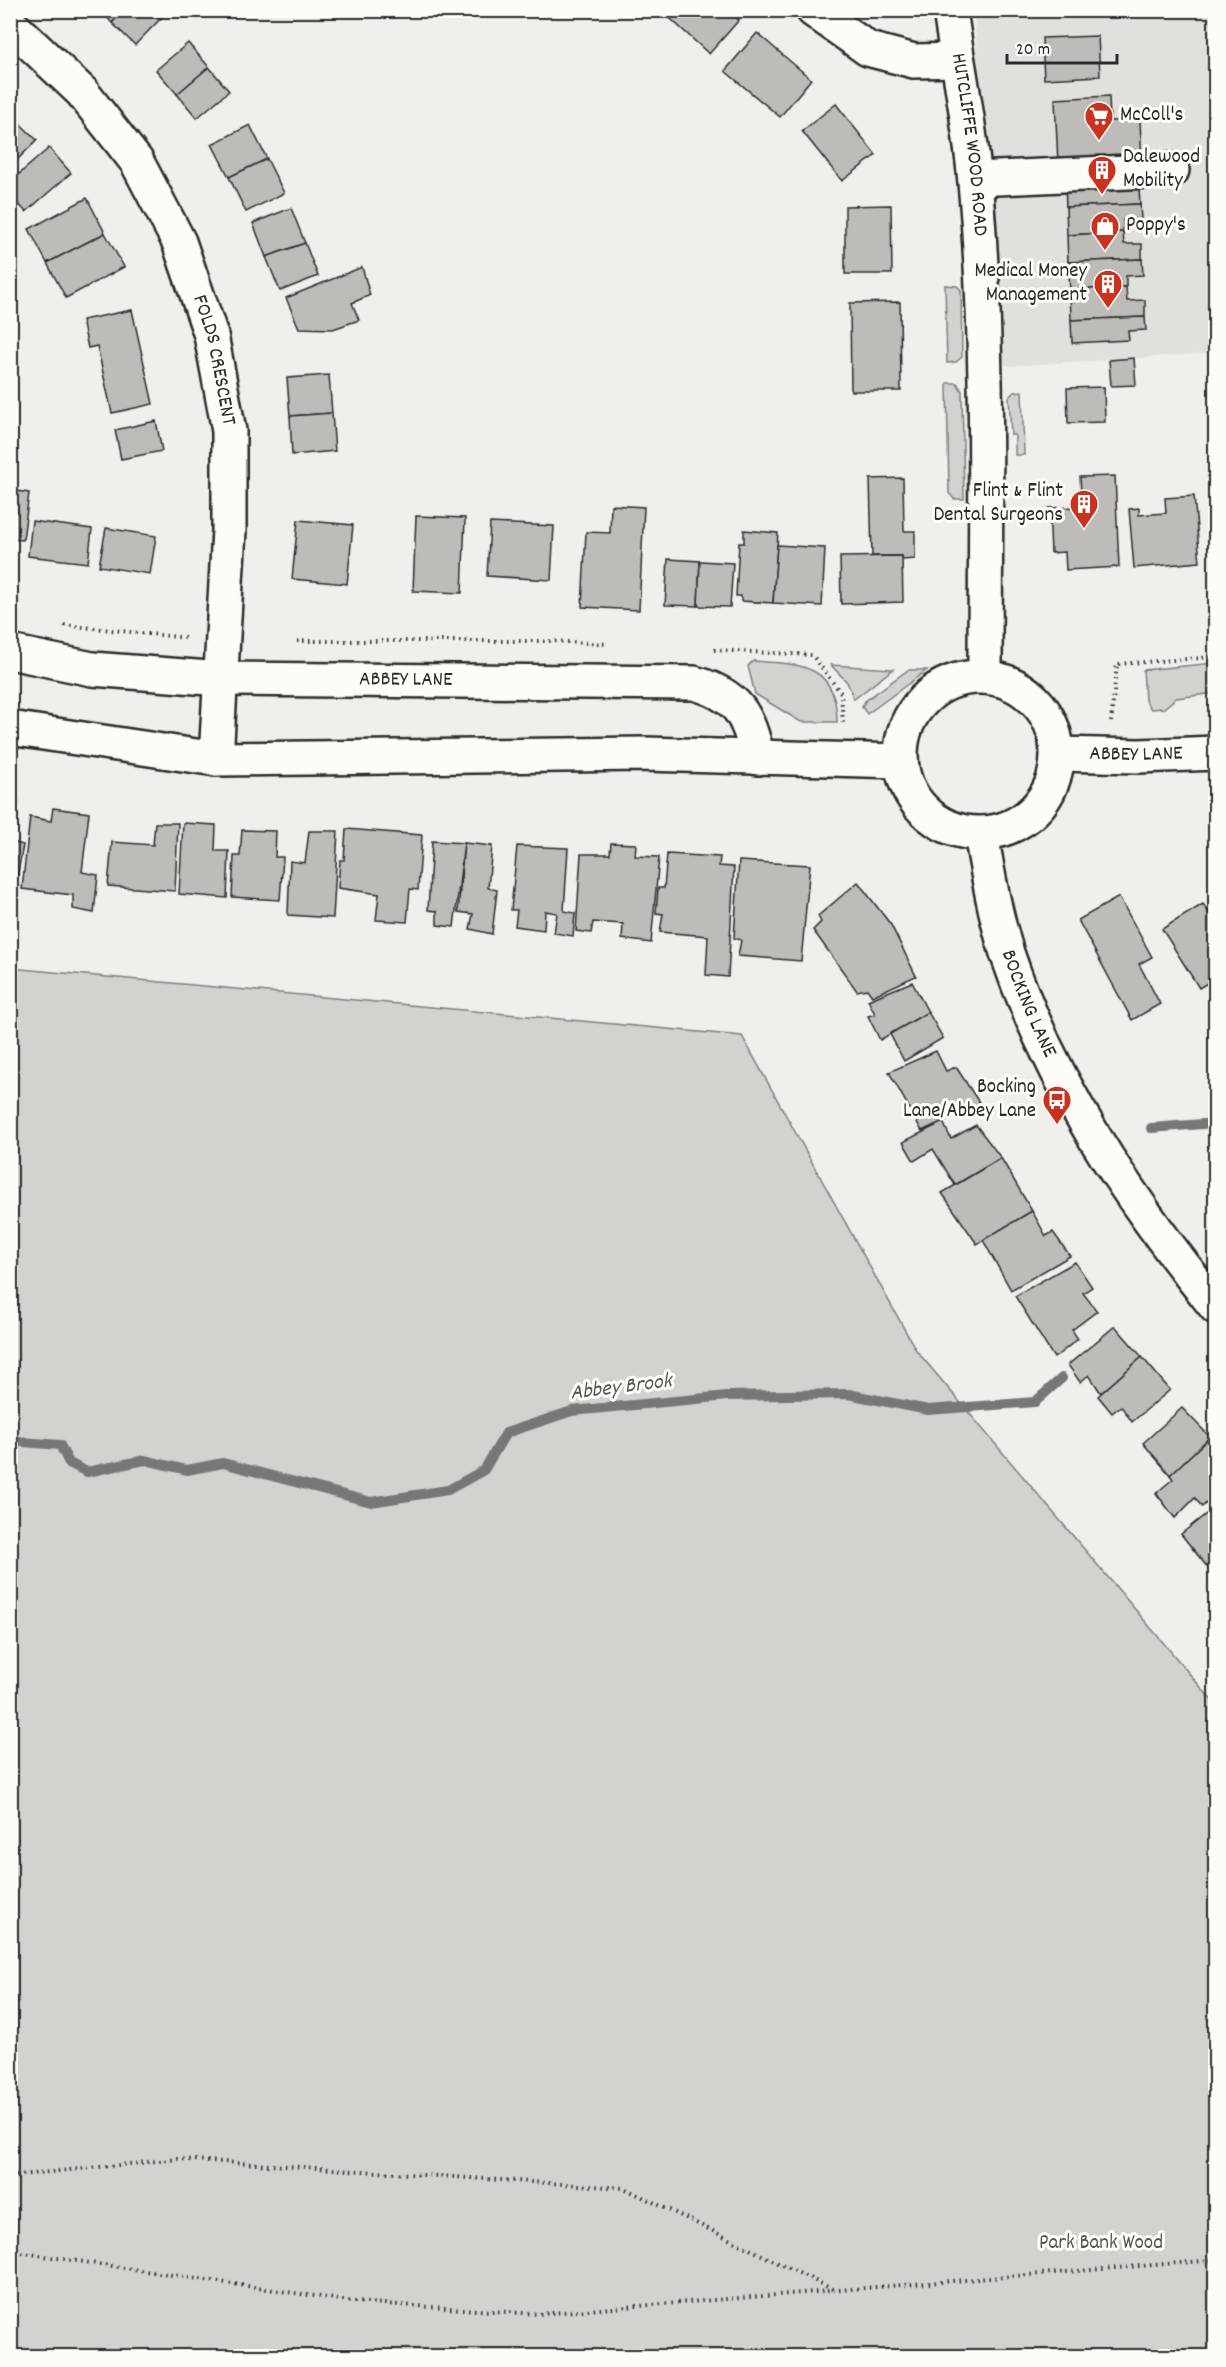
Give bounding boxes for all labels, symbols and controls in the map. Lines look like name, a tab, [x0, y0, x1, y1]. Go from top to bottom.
scale bar	[1007, 27, 1116, 65]
text: 20 m	[1016, 38, 1050, 63]
street label: HUTCLIFFE WOOD ROAD	[942, 51, 994, 237]
supermarket icon: McColl's	[1083, 100, 1115, 142]
place label: McColl's	[1120, 101, 1183, 131]
place label: Dalewood Mobility	[1123, 143, 1200, 197]
building icon: Dalewood Mobility	[1086, 154, 1118, 196]
shop icon: Poppy's	[1089, 210, 1121, 252]
place label: Poppy's	[1126, 211, 1186, 241]
place label: Medical Money Management	[975, 257, 1087, 311]
building icon: Medical Money Management	[1092, 268, 1124, 310]
street label: FOLDS CRESCENT	[183, 291, 243, 429]
place label: Flint & Flint Dental Surgeons	[933, 477, 1063, 531]
building icon: Flint & Flint Dental Surgeons	[1068, 488, 1100, 530]
street label: ABBEY LANE	[359, 665, 453, 696]
street label: ABBEY LANE	[1089, 739, 1184, 771]
street label: BOCKING LANE	[992, 946, 1064, 1064]
place label: Bocking Lane/Abbey Lane	[903, 1073, 1036, 1127]
bus stop icon: Bocking Lane/Abbey Lane	[1041, 1084, 1073, 1126]
water label: Abbey Brook	[569, 1366, 675, 1410]
park label: Park Bank Wood	[1039, 2229, 1163, 2259]

